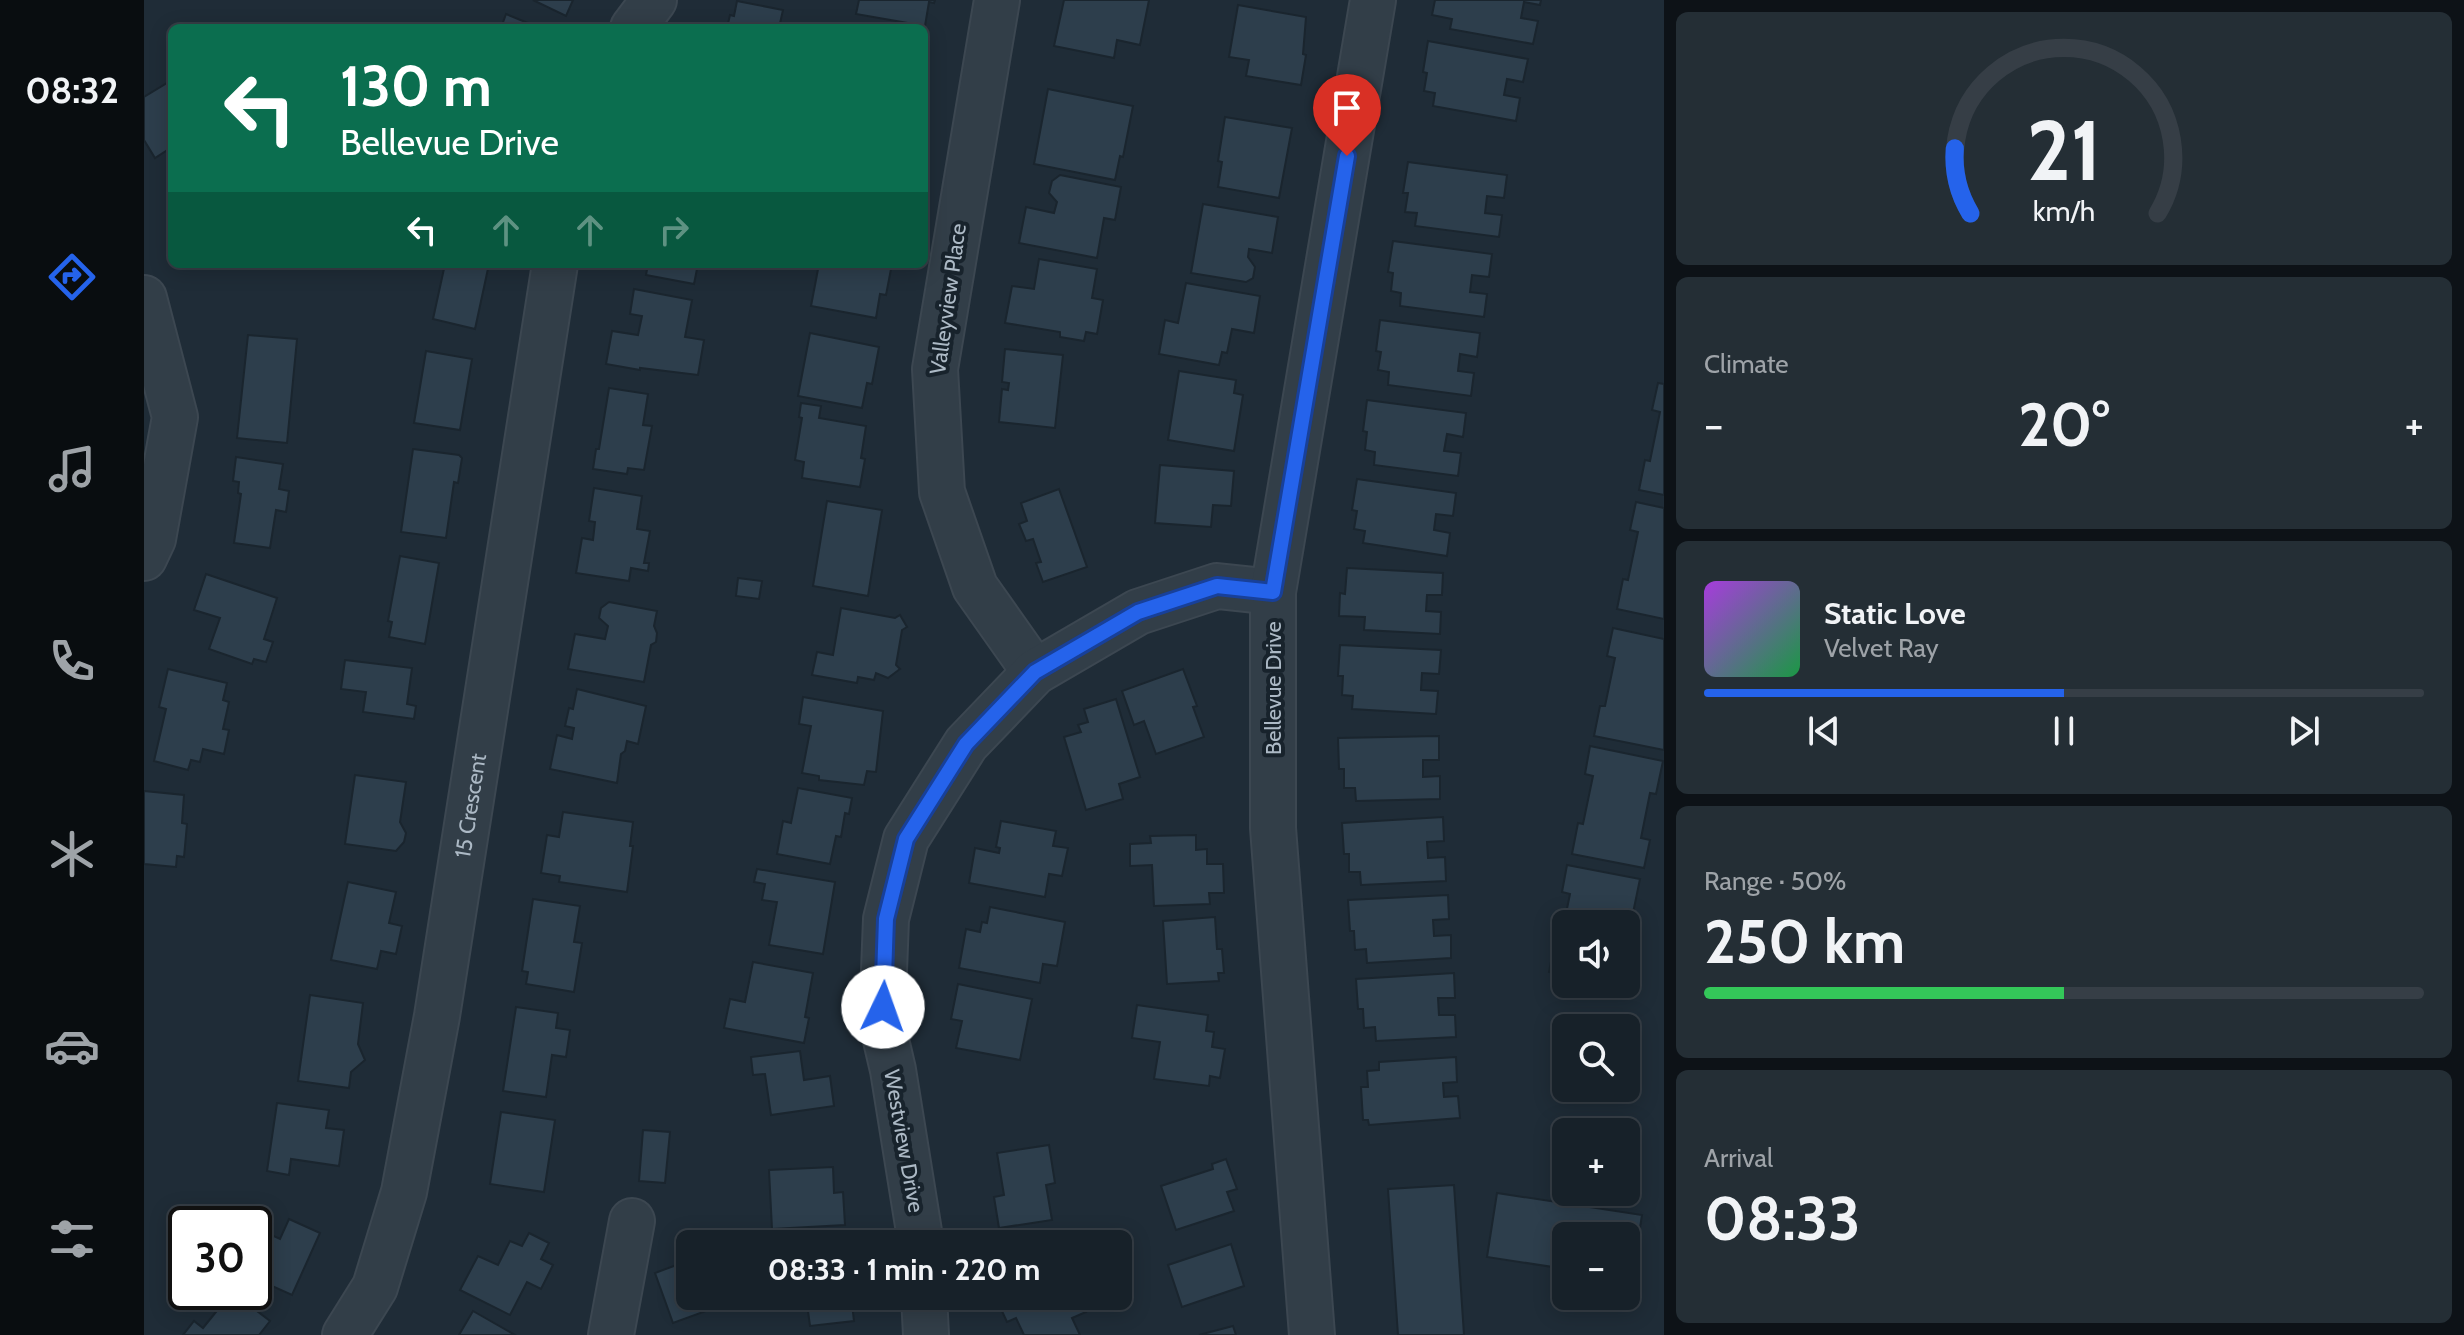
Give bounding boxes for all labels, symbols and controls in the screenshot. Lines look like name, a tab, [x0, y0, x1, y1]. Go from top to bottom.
text: 130 m	[340, 52, 492, 120]
icon: left	[208, 56, 312, 160]
text: 08:32	[25, 68, 119, 112]
pin	[1313, 74, 1381, 156]
icon: arrive	[1325, 86, 1369, 130]
text: 21	[2027, 100, 2101, 201]
text: Bellevue Drive	[340, 120, 559, 164]
text: km/h	[2033, 193, 2095, 228]
icon: left	[400, 208, 444, 252]
icon: ahead	[484, 208, 528, 252]
icon: ahead	[568, 208, 612, 252]
icon: right	[652, 208, 696, 252]
street label: Valleyview Place	[924, 222, 972, 376]
icon: directions	[44, 249, 100, 305]
text: Climate	[1704, 348, 1789, 380]
text: 20°	[2018, 388, 2110, 461]
text: −	[1704, 398, 1723, 451]
text: +	[2405, 398, 2424, 451]
icon: music	[44, 441, 100, 497]
text: Static Love	[1824, 595, 1966, 632]
street label: Bellevue Drive	[1260, 621, 1287, 755]
text: Velvet Ray	[1824, 632, 1939, 664]
icon: phone	[44, 633, 100, 689]
icon: previous	[1802, 709, 1846, 753]
icon: pause	[2042, 709, 2086, 753]
icon: next	[2282, 709, 2326, 753]
street label: 15 Crescent	[449, 751, 492, 860]
icon: climate	[44, 826, 100, 882]
text: Range · 50%	[1704, 865, 1846, 897]
text: 250 km	[1704, 905, 1905, 978]
map controls	[1552, 910, 1640, 1310]
button: sound	[1552, 910, 1640, 998]
position arrow	[841, 965, 925, 1049]
button: search	[1552, 1014, 1640, 1102]
icon: car	[44, 1018, 100, 1074]
street label: Westview Drive	[878, 1067, 930, 1215]
button: +	[1552, 1118, 1640, 1206]
text: Arrival	[1704, 1142, 1773, 1174]
text: 08:33	[1704, 1182, 1861, 1255]
speed limit sign: 30	[168, 1206, 272, 1310]
icon: filters	[44, 1211, 100, 1267]
button: −	[1552, 1222, 1640, 1310]
text: 08:33 · 1 min · 220 m	[768, 1251, 1040, 1288]

